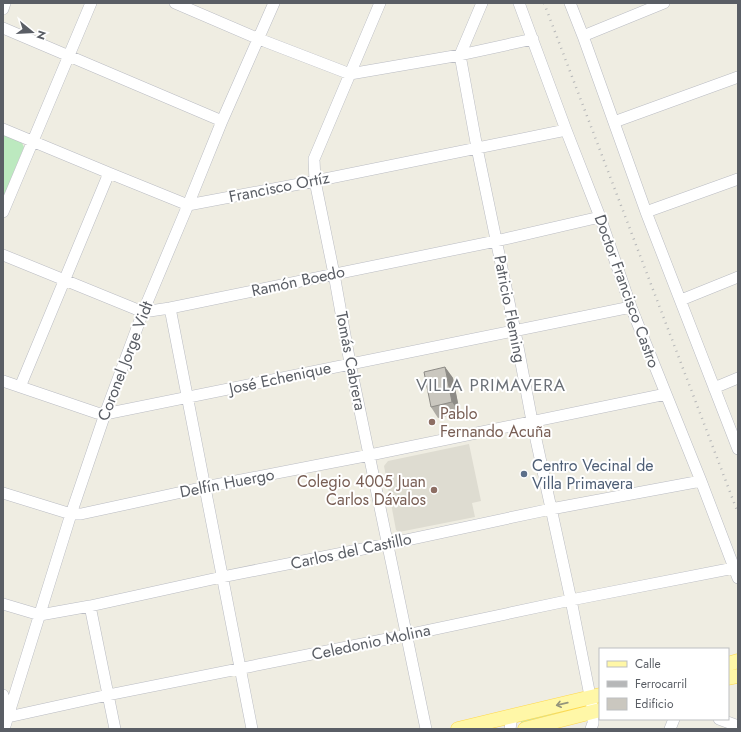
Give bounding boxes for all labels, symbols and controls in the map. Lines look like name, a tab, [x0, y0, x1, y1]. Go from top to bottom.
north arrow	[12, 12, 52, 52]
text: N	[33, 28, 50, 42]
street label: Francisco Ortíz	[227, 166, 332, 208]
street label: Doctor Francisco Castro	[589, 211, 666, 371]
street label: Patricio Fleming	[488, 253, 532, 365]
street label: Ramón Boedo	[249, 260, 347, 302]
street label: Coronel Jorge Vidt	[92, 298, 158, 424]
street label: Tomás Cabrera	[330, 309, 372, 413]
street label: José Echenique	[225, 356, 333, 400]
district label: VILLA PRIMAVERA	[416, 373, 566, 397]
place label: Pablo Fernando Acuña	[440, 402, 551, 443]
marker: Pablo Fernando Acuña	[427, 417, 437, 427]
place label: Centro Vecinal de Villa Primavera	[532, 454, 654, 495]
street label: Delfín Huergo	[178, 463, 277, 503]
marker: Centro Vecinal de Villa Primavera	[519, 469, 529, 479]
place label: Colegio 4005 Juan Carlos Dávalos	[297, 470, 426, 511]
marker: Colegio 4005 Juan Carlos Dávalos	[429, 485, 439, 495]
street label: Carlos del Castillo	[289, 527, 414, 575]
street label: Celedonio Molina	[310, 618, 432, 666]
legend	[599, 648, 729, 720]
text: Calle	[635, 655, 661, 673]
text: Ferrocarril	[635, 675, 687, 693]
text: Edificio	[635, 695, 674, 713]
one-way arrow	[556, 701, 569, 709]

